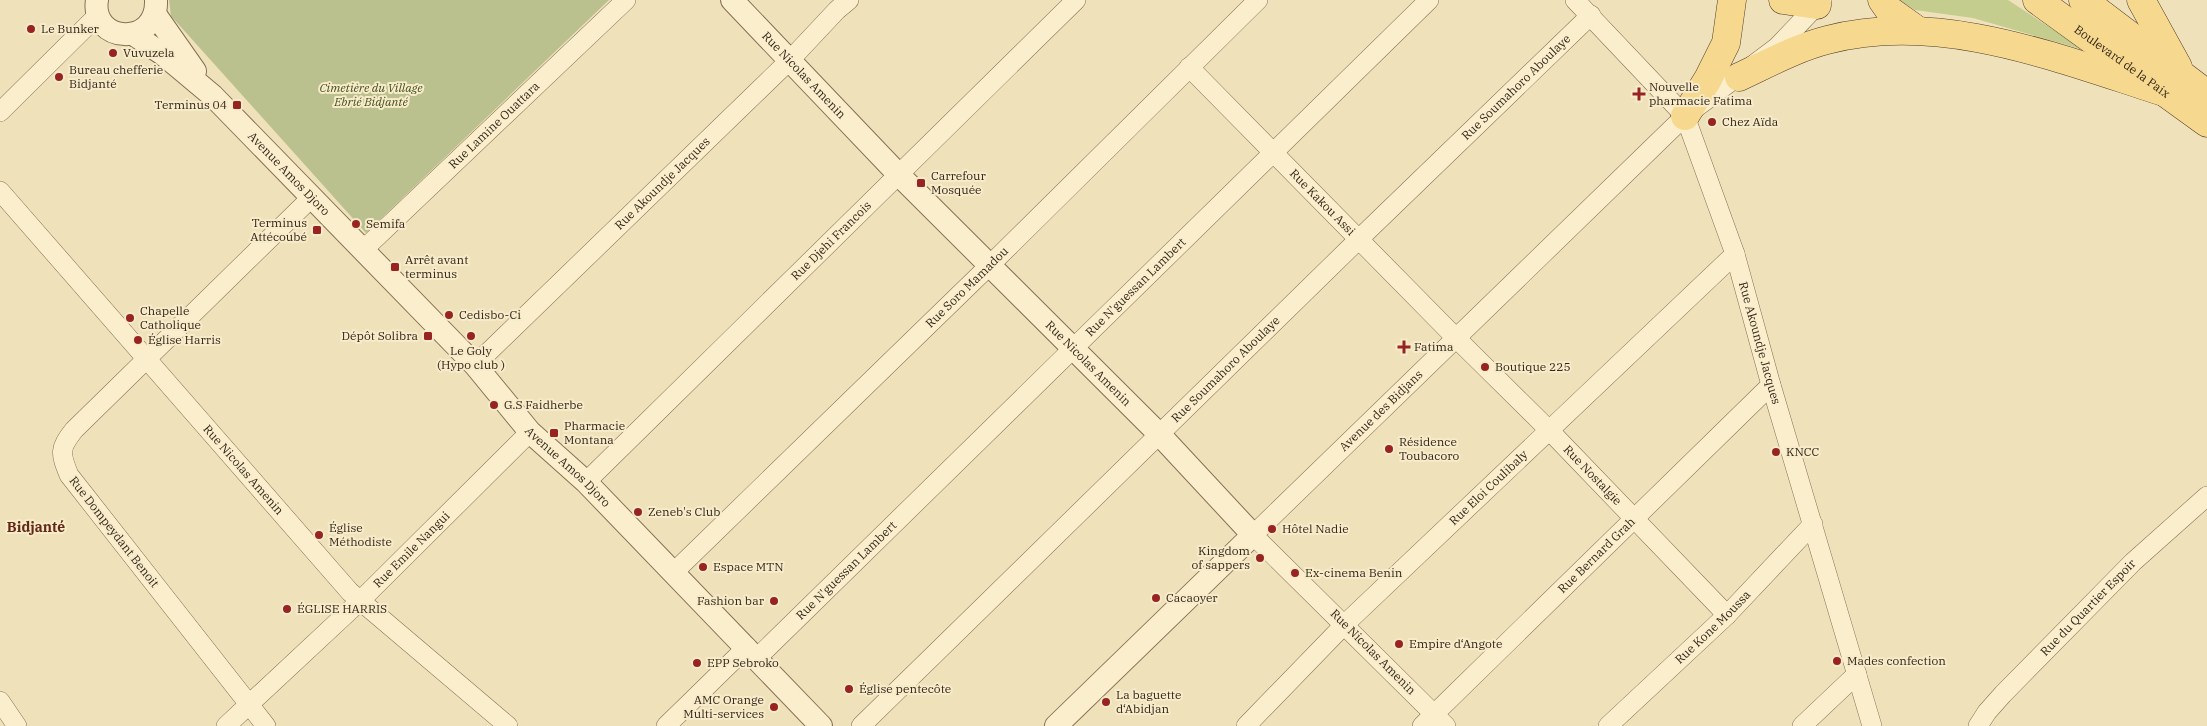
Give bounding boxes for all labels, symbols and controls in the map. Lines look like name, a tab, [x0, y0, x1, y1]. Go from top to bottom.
place label: Le Bunker	[41, 21, 100, 36]
street label: Boulevard de la Paix	[2072, 22, 2173, 101]
marker: Le Bunker	[25, 23, 37, 35]
street label: Rue Nicolas Amenin	[759, 28, 849, 122]
street label: Rue Soumahoro Aboulaye	[1458, 31, 1573, 143]
place label: Vuvuzela	[123, 45, 175, 60]
marker: Vuvuzela	[107, 47, 119, 59]
place label: Bureau chefferie Bidjanté	[69, 62, 163, 91]
marker: Bureau chefferie Bidjanté	[53, 71, 65, 83]
street label: Rue Lamine Ouattara	[445, 78, 543, 172]
place label: Nouvelle pharmacie Fatima	[1649, 79, 1753, 108]
park label: Cimetière du Village Ebrié Bidjanté	[319, 80, 423, 109]
marker: Nouvelle pharmacie Fatima	[1633, 88, 1645, 100]
place label: Terminus 04	[155, 97, 227, 112]
marker: Terminus 04	[231, 99, 243, 111]
place label: Chez Aïda	[1722, 114, 1779, 129]
marker: Chez Aïda	[1706, 116, 1718, 128]
street label: Avenue Amos Djoro	[245, 128, 333, 219]
street label: Rue Akoundje Jacques	[611, 134, 713, 233]
street label: Rue Kakou Assi	[1287, 166, 1359, 238]
place label: Carrefour Mosquée	[931, 168, 987, 197]
marker: Carrefour Mosquée	[915, 177, 927, 189]
street label: Rue Djehi Francois	[788, 198, 874, 283]
place label: Terminus Attécoubé	[250, 215, 307, 244]
place label: Semifa	[366, 216, 406, 231]
marker: Semifa	[350, 218, 362, 230]
marker: Terminus Attécoubé	[311, 224, 323, 236]
street label: Rue N'guessan Lambert	[1082, 234, 1189, 339]
street label: Rue Soro Mamadou	[922, 243, 1012, 331]
place label: Arrêt avant terminus	[405, 252, 468, 281]
marker: Arrêt avant terminus	[389, 261, 401, 273]
street label: Rue Akoundje Jacques	[1736, 280, 1784, 406]
place label: Chapelle Catholique	[140, 303, 201, 332]
place label: Cedisbo-Ci	[459, 307, 521, 322]
marker: Cedisbo-Ci	[443, 309, 455, 321]
marker: Chapelle Catholique	[124, 312, 136, 324]
street label: Rue Soumahoro Aboulaye	[1168, 313, 1283, 425]
street label: Rue Nicolas Amenin	[1043, 317, 1135, 409]
place label: Dépôt Solibra	[342, 328, 418, 343]
marker: Dépôt Solibra	[422, 330, 434, 342]
marker: Le Goly (Hypo club )	[465, 330, 477, 342]
place label: Église Harris	[148, 332, 221, 347]
marker: Église Harris	[132, 334, 144, 346]
place label: Fatima	[1414, 339, 1454, 354]
marker: Fatima	[1398, 341, 1410, 353]
place label: Le Goly (Hypo club )	[437, 343, 505, 372]
place label: Boutique 225	[1495, 359, 1571, 374]
marker: Boutique 225	[1479, 361, 1491, 373]
street label: Avenue des Bidjans	[1336, 367, 1426, 454]
place label: G.S Faidherbe	[504, 397, 583, 412]
marker: G.S Faidherbe	[488, 399, 500, 411]
place label: Pharmacie Montana	[564, 418, 625, 447]
street label: Rue Nicolas Amenin	[200, 421, 287, 518]
street label: Avenue Amos Djoro	[522, 424, 614, 510]
marker: Pharmacie Montana	[548, 427, 560, 439]
place label: Résidence Toubacoro	[1399, 434, 1459, 463]
street label: Rue Nostalgie	[1561, 442, 1625, 508]
marker: Résidence Toubacoro	[1383, 443, 1395, 455]
place label: KNCC	[1786, 444, 1819, 459]
street label: Rue Eloi Coulibaly	[1446, 446, 1531, 528]
marker: KNCC	[1770, 446, 1782, 458]
street label: Rue Dompeydant Benoit	[66, 473, 162, 590]
place label: Zeneb's Club	[648, 504, 720, 519]
marker: Zeneb's Club	[632, 506, 644, 518]
street label: Rue Emile Nangui	[370, 508, 453, 591]
street label: Rue Bernard Grah	[1554, 514, 1638, 596]
district label: Bidjanté	[7, 518, 65, 536]
street label: Rue N'guessan Lambert	[793, 518, 899, 623]
place label: Église Méthodiste	[329, 520, 392, 549]
place label: Hôtel Nadie	[1282, 521, 1349, 536]
marker: Hôtel Nadie	[1266, 523, 1278, 535]
marker: Église Méthodiste	[313, 529, 325, 541]
place label: Kingdom of sappers	[1192, 543, 1251, 572]
marker: Kingdom of sappers	[1254, 552, 1266, 564]
street label: Rue du Quartier Espoir	[2037, 555, 2139, 659]
place label: Espace MTN	[713, 559, 784, 574]
marker: Espace MTN	[697, 561, 709, 573]
place label: Ex-cinema Benin	[1305, 565, 1403, 580]
marker: Ex-cinema Benin	[1289, 567, 1301, 579]
street label: Rue Kone Moussa	[1671, 587, 1754, 667]
place label: Cacaoyer	[1166, 590, 1218, 605]
marker: Cacaoyer	[1150, 592, 1162, 604]
place label: Fashion bar	[697, 593, 765, 608]
marker: Fashion bar	[768, 595, 780, 607]
place label: ÉGLISE HARRIS	[297, 601, 387, 616]
marker: ÉGLISE HARRIS	[281, 603, 293, 615]
street label: Rue Nicolas Amenin	[1328, 606, 1419, 698]
place label: Empire d‘Angote	[1409, 636, 1502, 651]
marker: Empire d‘Angote	[1393, 638, 1405, 650]
place label: Mades confection	[1847, 653, 1946, 668]
place label: EPP Sebroko	[707, 655, 779, 670]
marker: Mades confection	[1831, 655, 1843, 667]
marker: EPP Sebroko	[691, 657, 703, 669]
place label: Église pentecôte	[859, 681, 951, 696]
marker: Église pentecôte	[843, 683, 855, 695]
place label: La baguette d‘Abidjan	[1116, 687, 1181, 716]
place label: AMC Orange Multi-services	[683, 692, 764, 721]
marker: La baguette d‘Abidjan	[1100, 696, 1112, 708]
marker: AMC Orange Multi-services	[768, 701, 780, 713]

